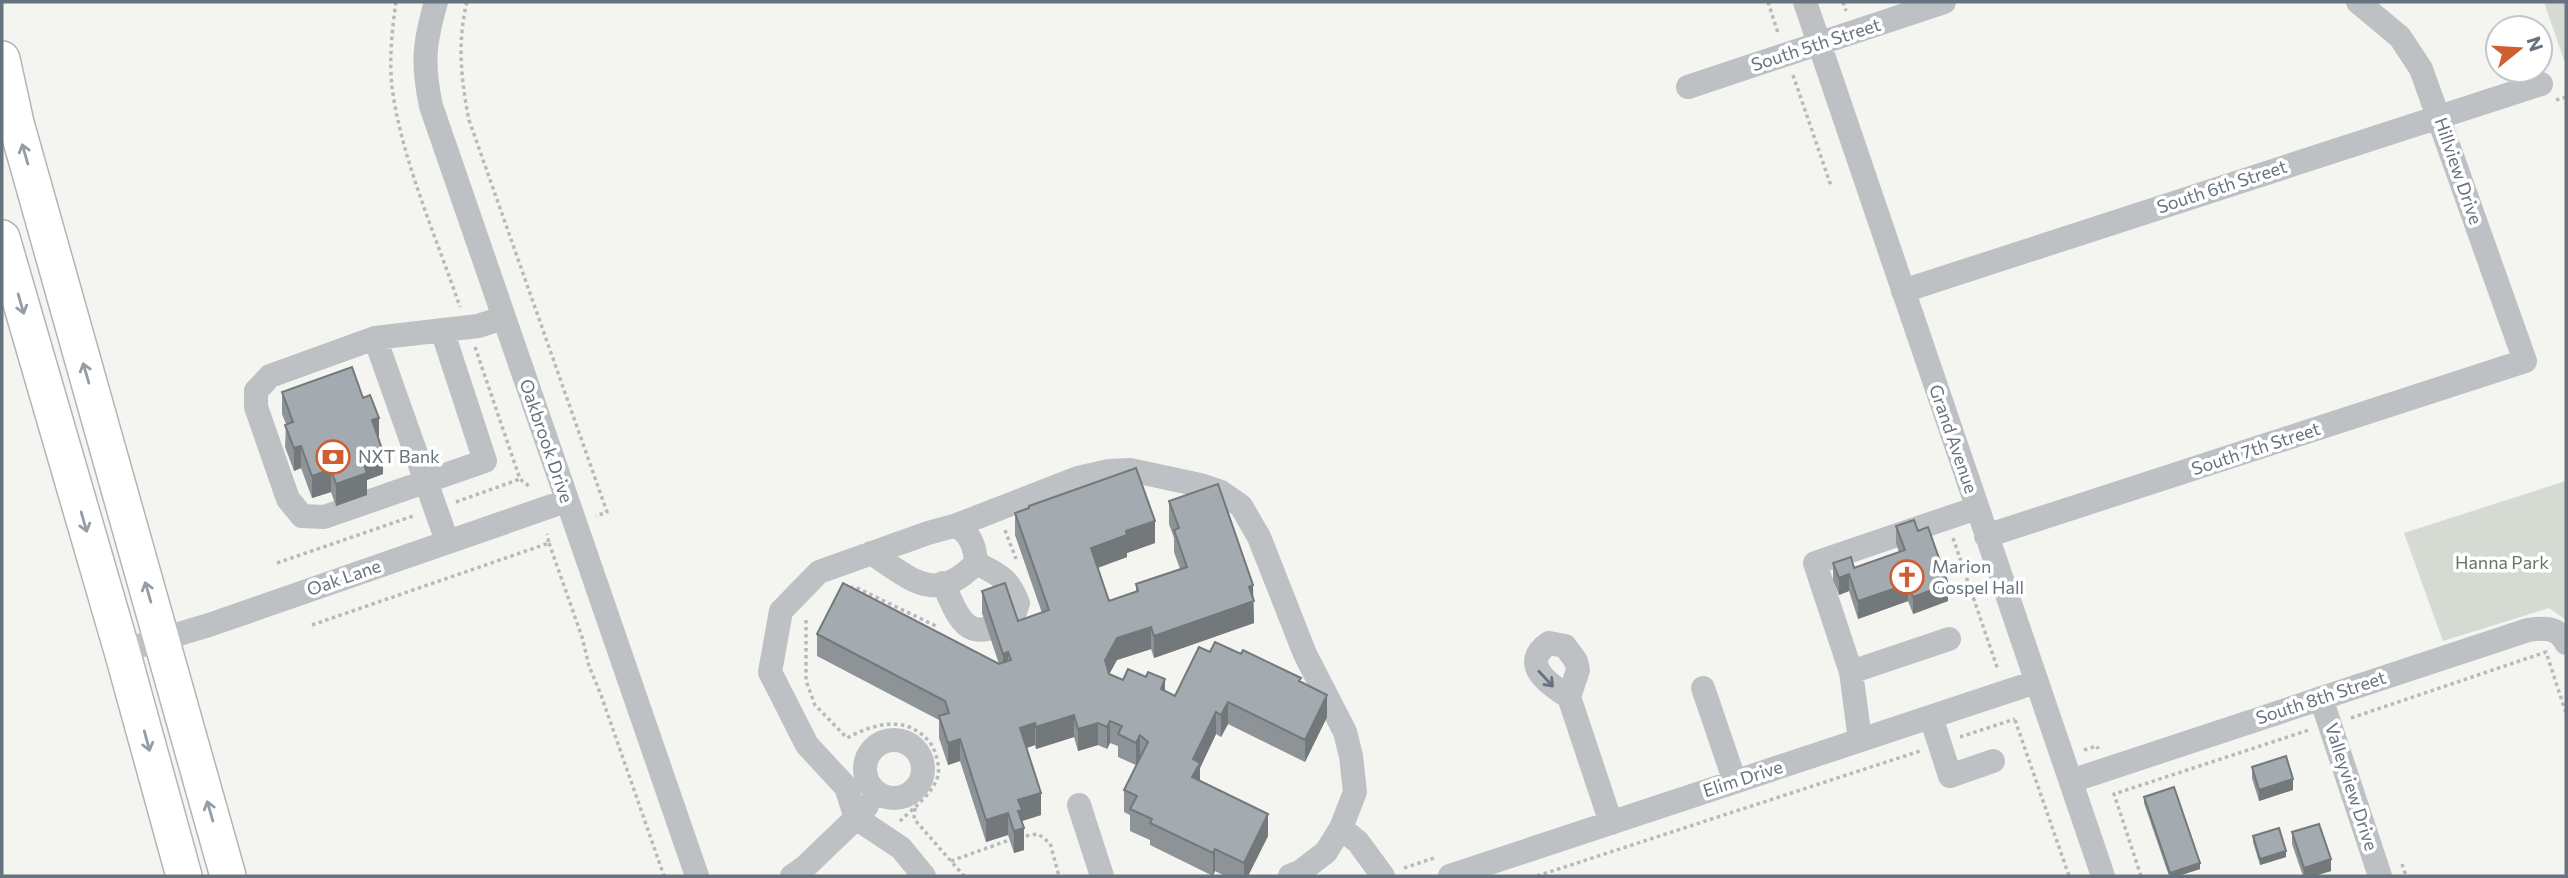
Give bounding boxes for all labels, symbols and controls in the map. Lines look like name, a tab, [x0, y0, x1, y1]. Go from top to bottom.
street label: South 5th Street	[1748, 13, 1883, 75]
north arrow	[2484, 14, 2554, 84]
text: N	[2523, 33, 2549, 54]
street label: Hillview Drive	[2430, 114, 2488, 227]
one-way arrow	[17, 143, 30, 165]
street label: South 6th Street	[2154, 155, 2290, 217]
one-way arrow	[15, 292, 28, 314]
one-way arrow	[79, 362, 92, 384]
street label: Oakbrook Drive	[515, 376, 578, 506]
street label: Grand Avenue	[1925, 381, 1983, 496]
street label: South 7th Street	[2189, 417, 2323, 479]
bank icon: NXT Bank	[314, 438, 352, 476]
place label: NXT Bank	[358, 445, 440, 467]
one-way arrow	[79, 511, 92, 533]
park label: Hanna Park	[2455, 551, 2549, 573]
street label: Oak Lane	[304, 554, 384, 600]
place label: Marion Gospel Hall	[1932, 555, 2024, 598]
church icon: Marion Gospel Hall	[1888, 558, 1926, 596]
one-way arrow	[140, 581, 153, 603]
street label: South 8th Street	[2253, 666, 2389, 728]
one-way arrow	[1537, 669, 1554, 687]
street label: Valleyview Drive	[2321, 720, 2383, 853]
one-way arrow	[141, 730, 154, 752]
street label: Elim Drive	[1700, 755, 1785, 801]
one-way arrow	[202, 800, 215, 822]

